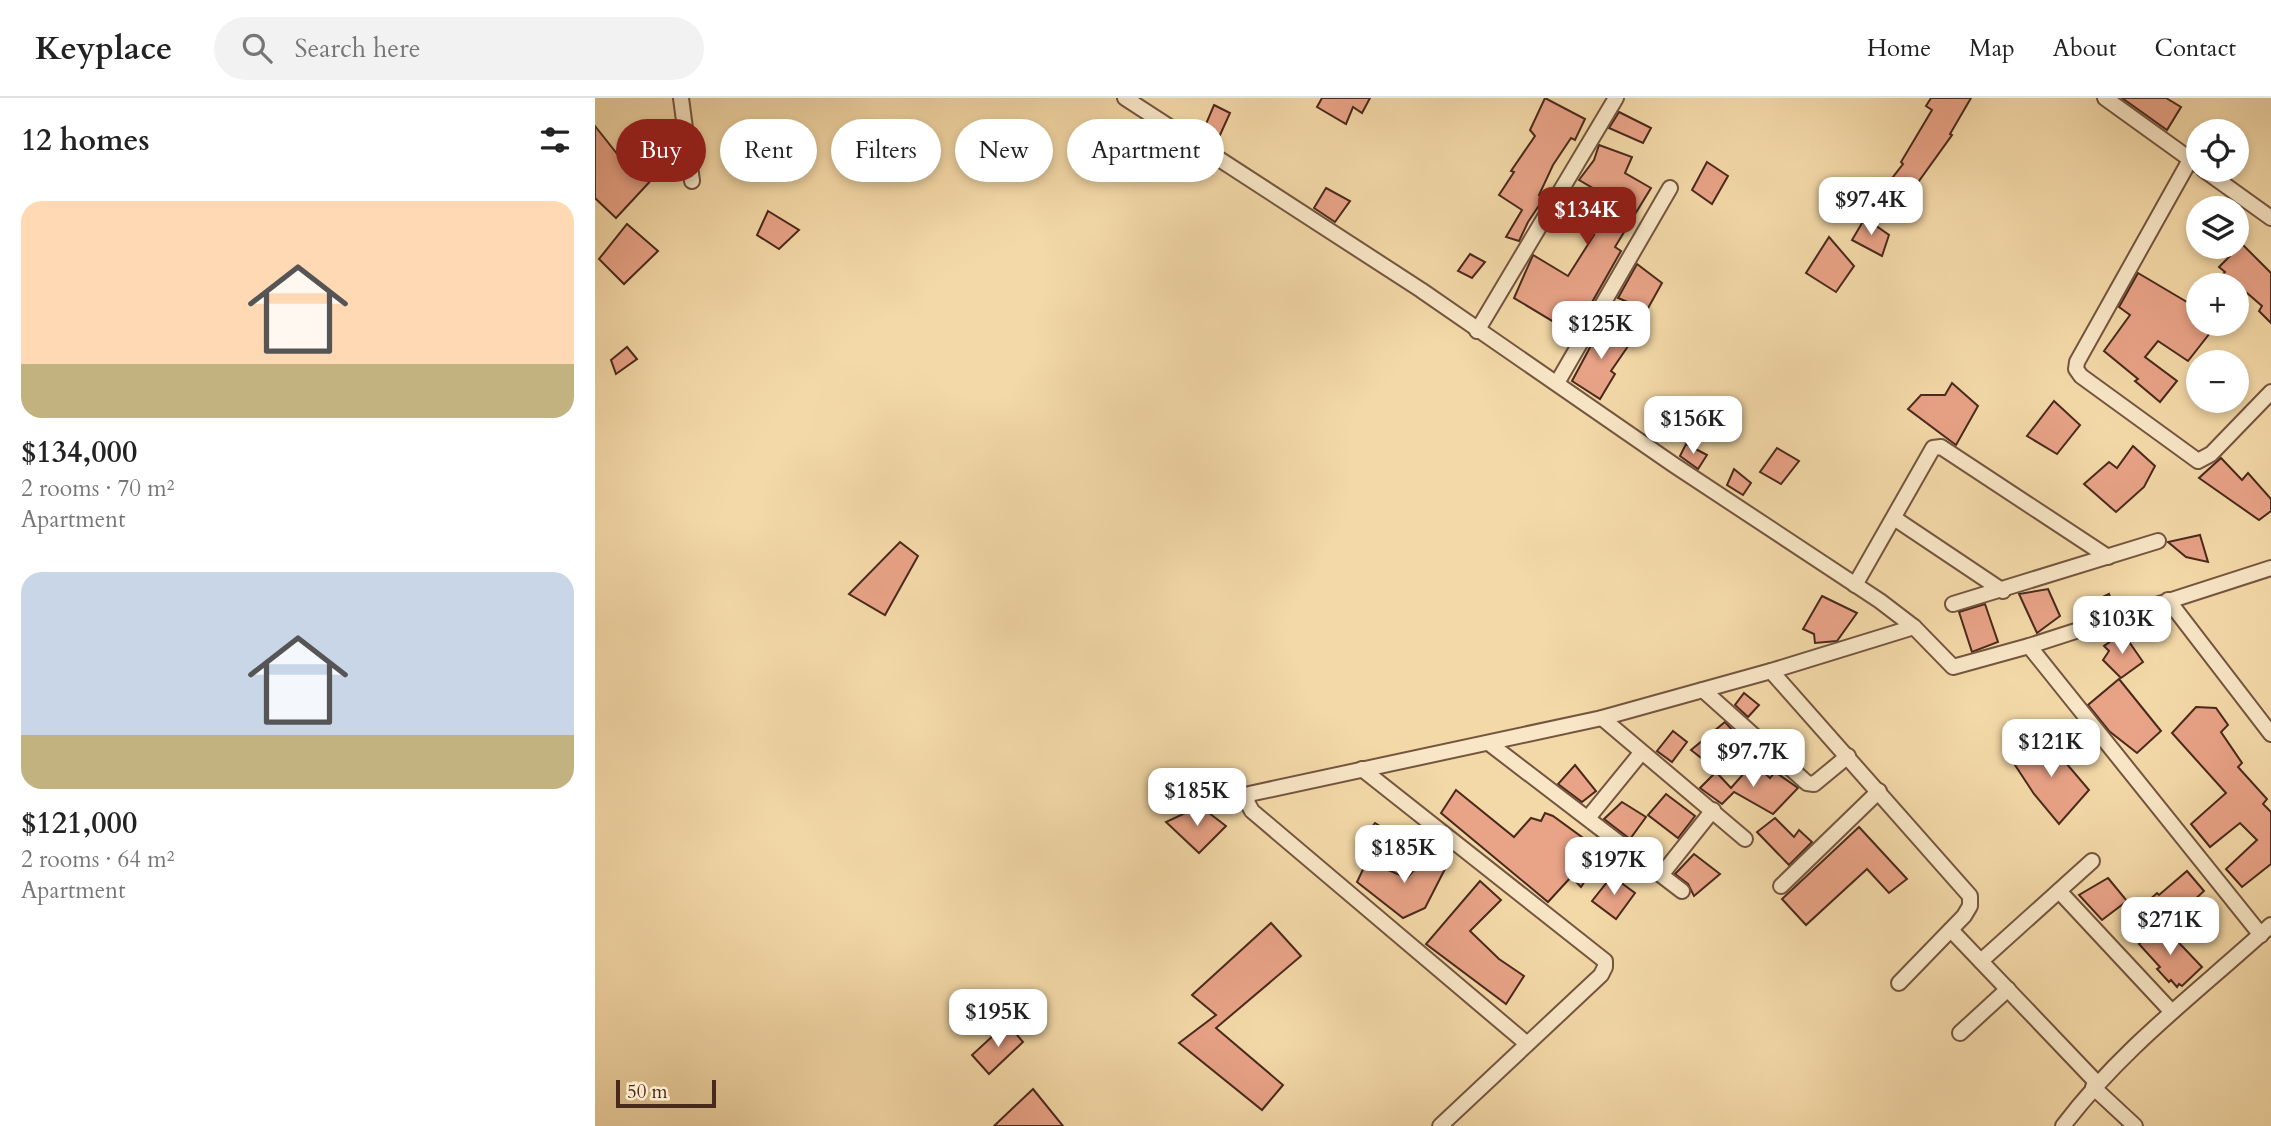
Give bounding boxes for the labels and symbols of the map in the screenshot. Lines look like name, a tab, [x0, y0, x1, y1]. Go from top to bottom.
pin: $97.4K	[1814, 178, 1928, 237]
pin: $134K	[1538, 188, 1636, 247]
pin: $125K	[1552, 302, 1650, 361]
pin: $156K	[1644, 396, 1742, 456]
pin: $103K	[2073, 596, 2171, 656]
pin: $121K	[2002, 720, 2100, 779]
pin: $97.7K	[1696, 730, 1810, 789]
pin: $185K	[1148, 768, 1246, 828]
pin: $185K	[1355, 826, 1453, 885]
pin: $197K	[1565, 838, 1663, 897]
pin: $271K	[2121, 898, 2219, 957]
pin: $195K	[949, 990, 1047, 1049]
scale bar	[616, 1077, 716, 1109]

